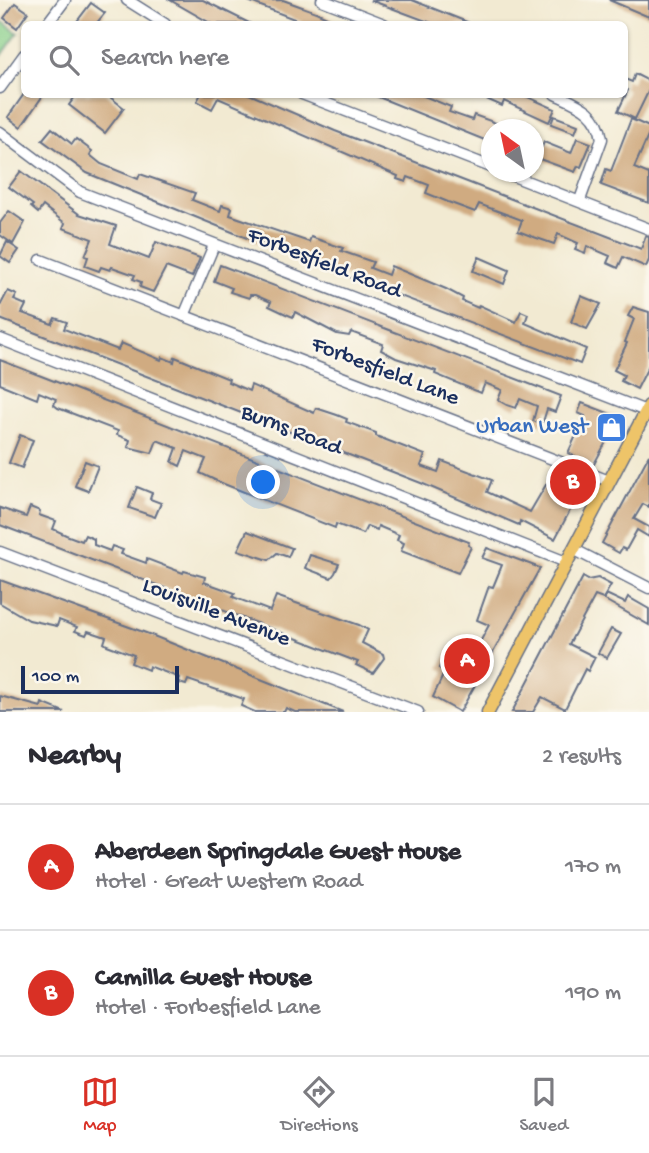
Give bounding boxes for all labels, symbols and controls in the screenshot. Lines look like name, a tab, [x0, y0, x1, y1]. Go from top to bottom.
search box	[21, 21, 628, 98]
icon: search	[45, 41, 83, 79]
text: Search here	[101, 44, 229, 75]
north arrow	[481, 119, 544, 182]
street label: Forbesfield Road	[242, 222, 406, 306]
street label: Forbesfield Lane	[306, 331, 464, 413]
street label: Burns Road	[236, 399, 347, 463]
shop icon: Urban West	[594, 410, 628, 444]
place label: Urban West	[476, 414, 590, 441]
pin: B	[550, 456, 596, 508]
your location	[246, 465, 280, 499]
street label: Louisville Avenue	[138, 572, 295, 654]
pin: A	[444, 635, 490, 687]
scale bar	[21, 663, 178, 695]
text: 100 m	[32, 666, 79, 689]
text: Nearby	[28, 740, 121, 775]
text: 2 results	[542, 744, 621, 771]
text: Aberdeen Springdale Guest House	[95, 838, 461, 869]
text: A	[44, 854, 58, 881]
text: 170 m	[565, 854, 621, 881]
text: Hotel · Great Western Road	[95, 869, 363, 896]
text: Camilla Guest House	[95, 964, 312, 995]
text: B	[45, 980, 57, 1007]
text: 190 m	[565, 980, 621, 1007]
text: Hotel · Forbesfield Lane	[95, 995, 321, 1022]
tab: Map	[81, 1073, 119, 1138]
tab: Directions	[281, 1073, 358, 1138]
tab: Saved	[519, 1073, 568, 1138]

